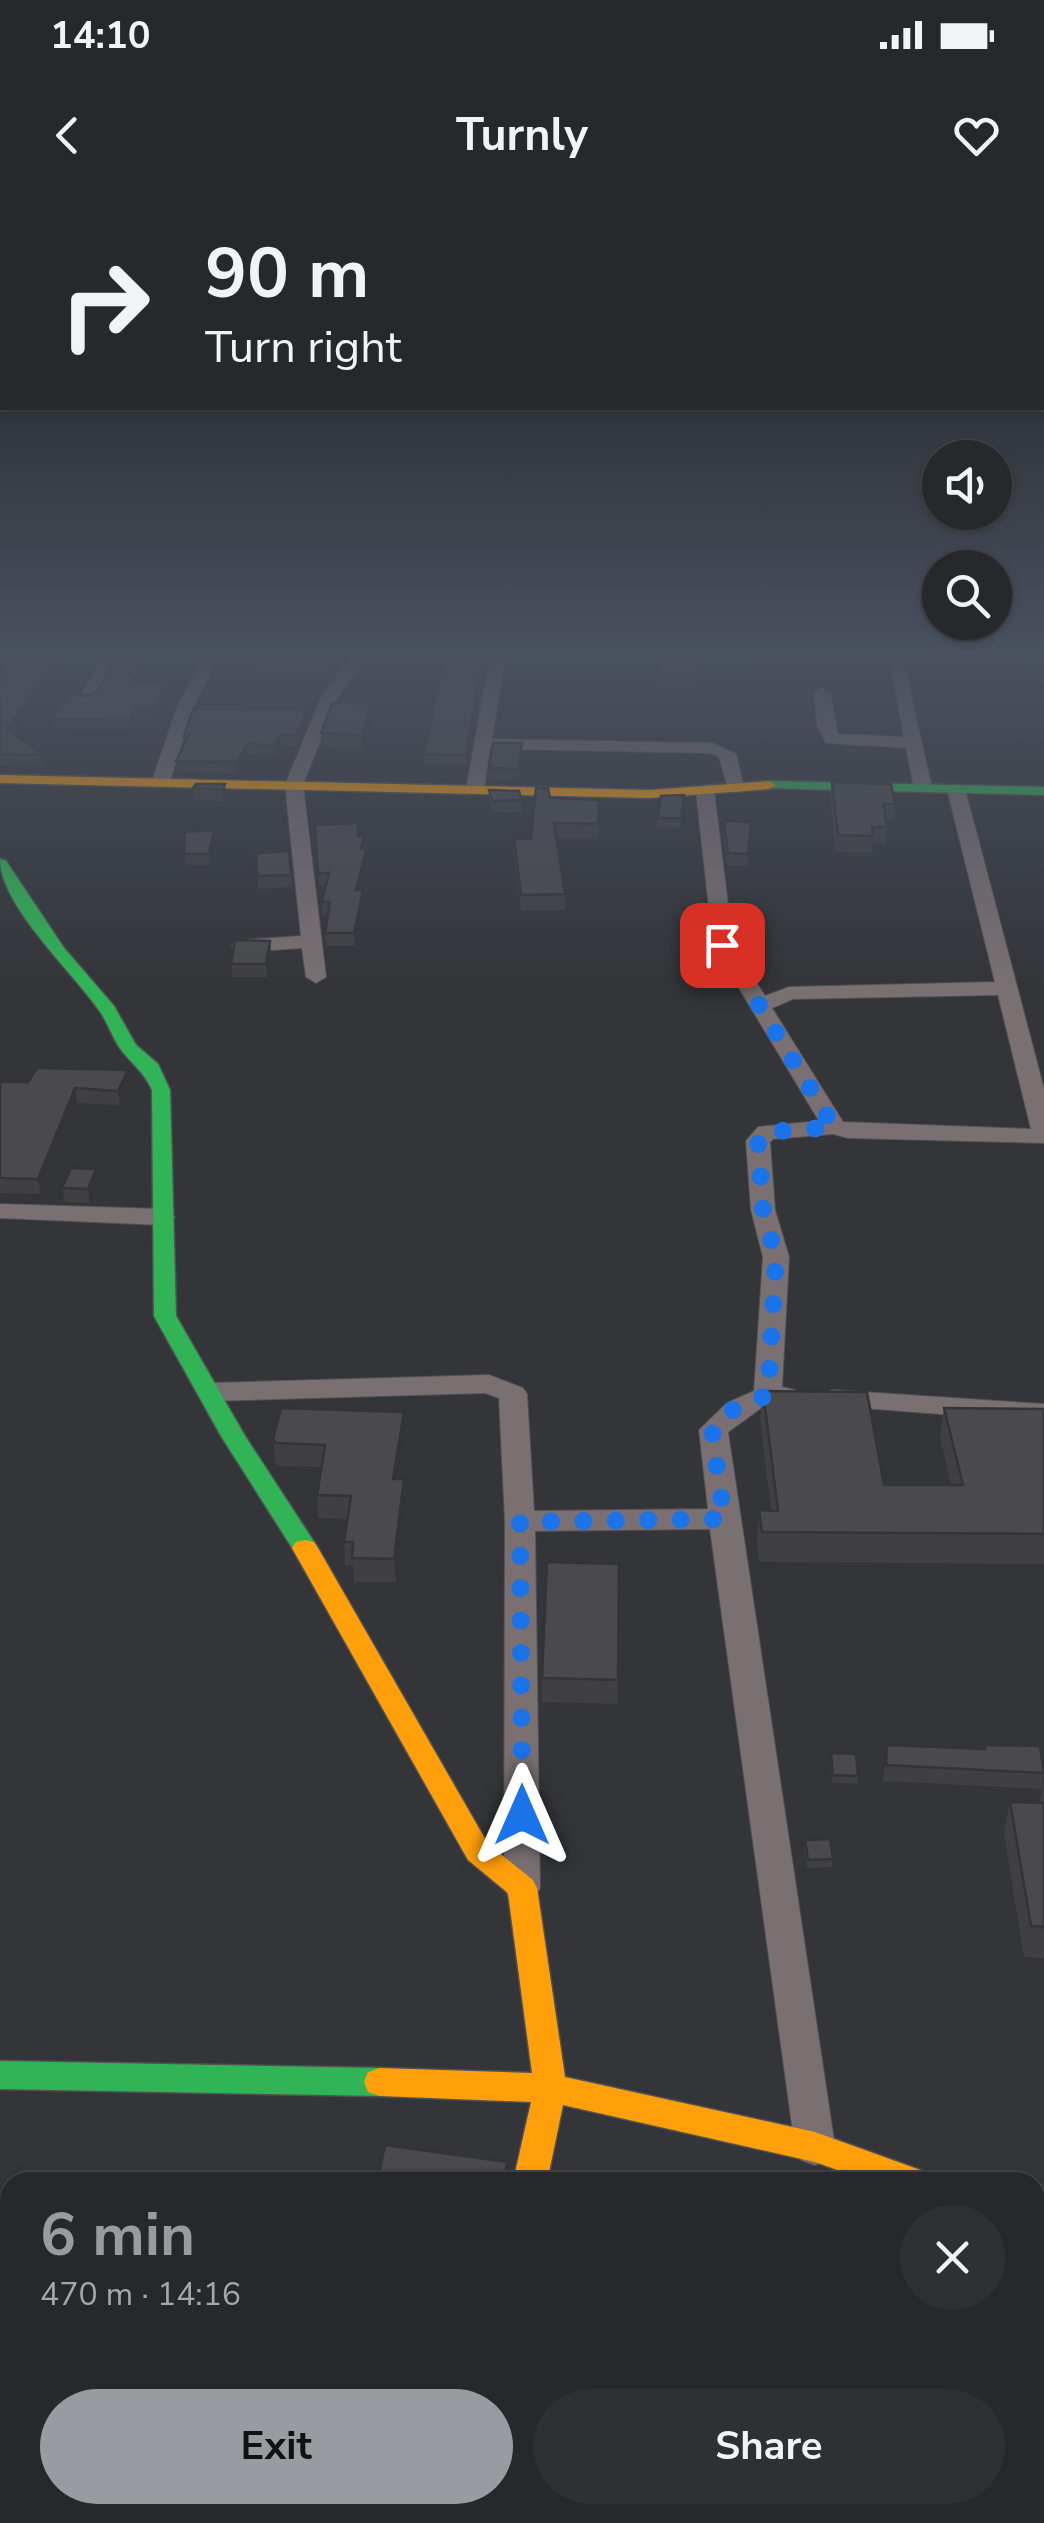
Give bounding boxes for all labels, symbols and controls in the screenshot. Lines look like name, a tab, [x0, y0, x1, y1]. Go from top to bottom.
text: 14:10	[50, 10, 151, 61]
text: Turnly	[456, 105, 588, 166]
icon: back	[40, 108, 95, 163]
icon: heart	[949, 108, 1004, 163]
text: 90 m	[205, 226, 369, 322]
icon: right	[40, 240, 170, 370]
text: Turn right	[205, 317, 402, 378]
map controls	[922, 440, 1012, 640]
button: sound	[922, 440, 1012, 530]
button: search	[922, 550, 1012, 640]
pin	[680, 903, 765, 988]
icon: arrive	[695, 918, 750, 973]
position arrow	[470, 1763, 574, 1867]
text: 6 min	[40, 2194, 195, 2276]
button: close	[900, 2205, 1005, 2310]
text: 470 m · 14:16	[40, 2273, 241, 2316]
button: Exit	[40, 2389, 513, 2504]
button: Share	[533, 2389, 1005, 2504]

